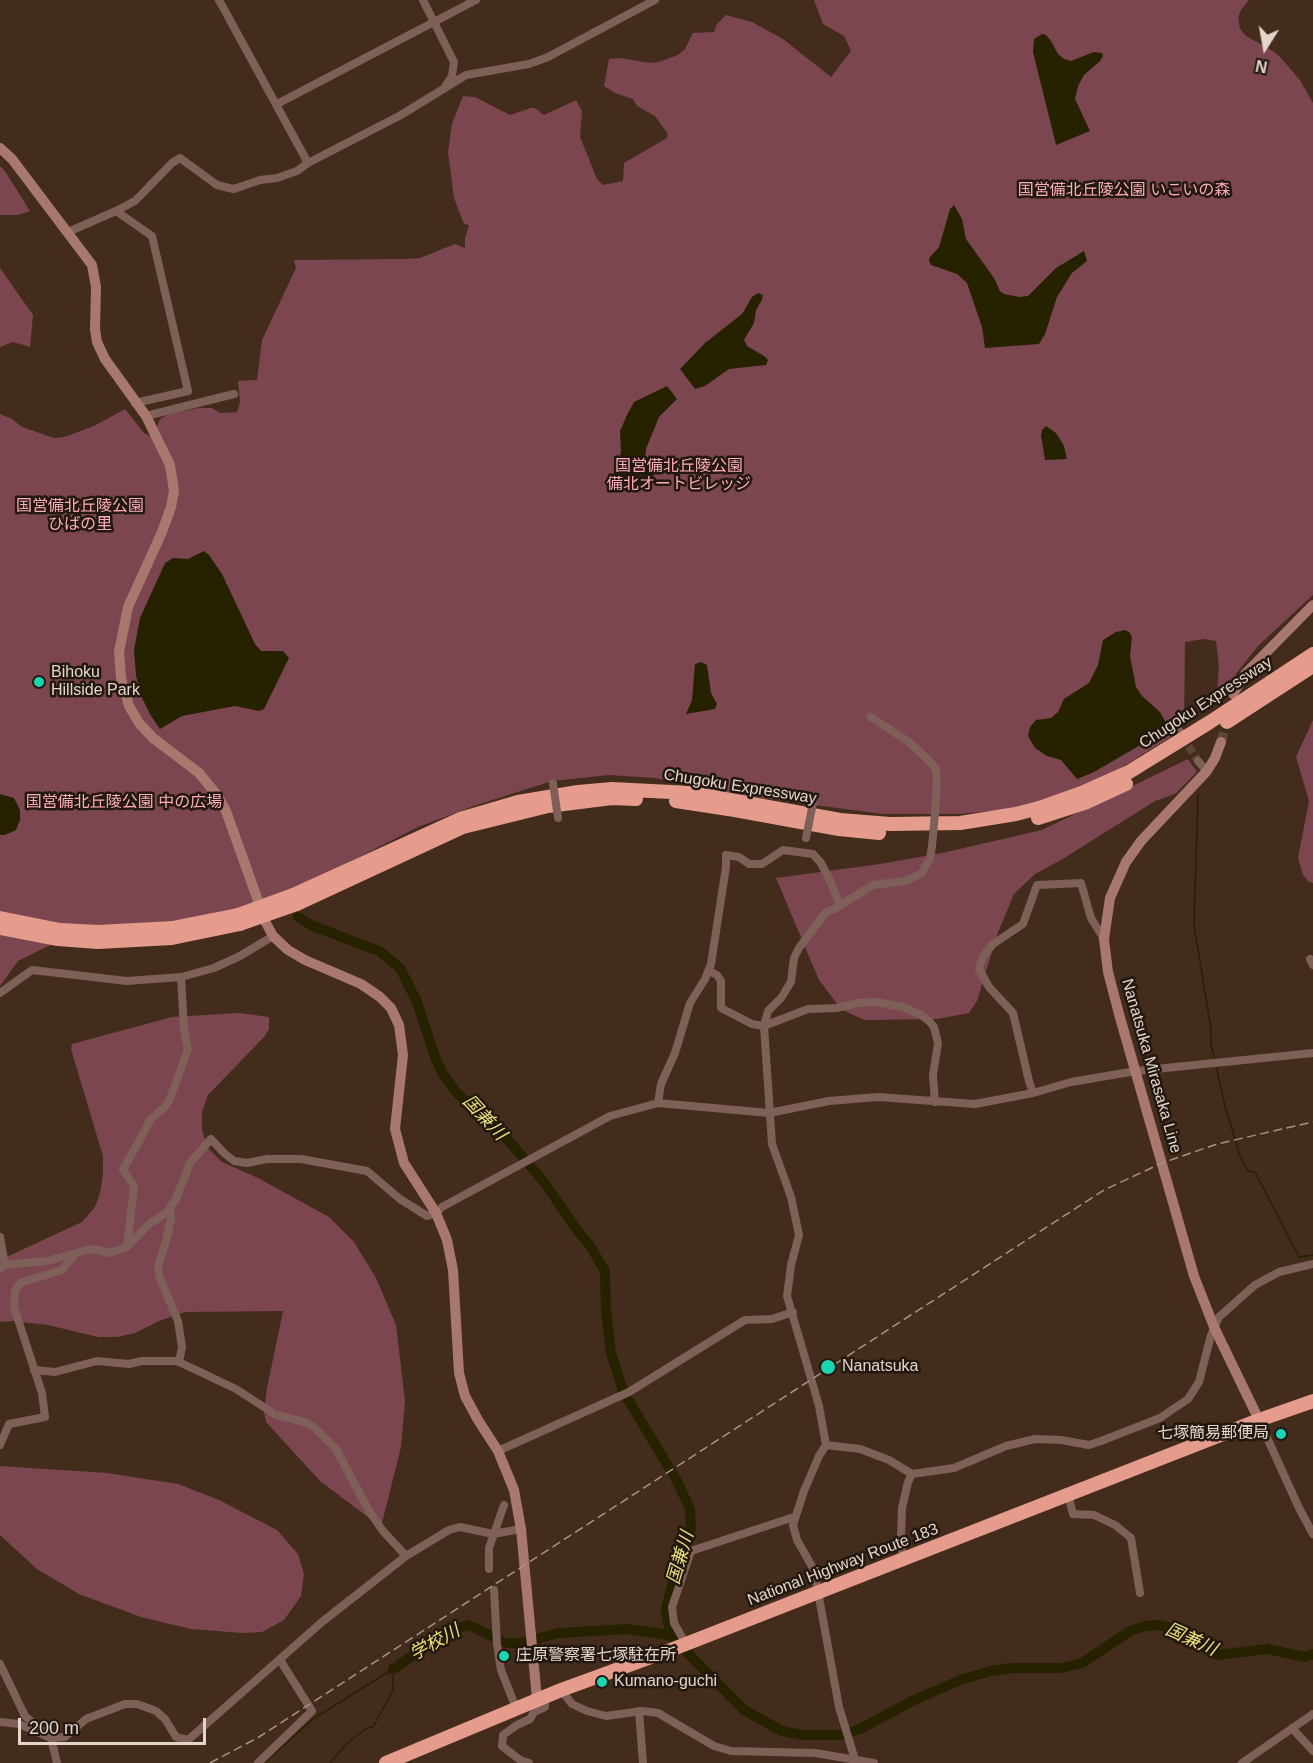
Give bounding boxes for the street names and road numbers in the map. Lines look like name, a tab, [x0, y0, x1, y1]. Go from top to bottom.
street label: Chugoku Expressway	[1136, 653, 1276, 753]
street label: Chugoku Expressway	[662, 765, 818, 809]
street label: Nanatsuka Mirasaka Line	[1117, 977, 1185, 1155]
street label: National Highway Route 183	[745, 1520, 941, 1610]

